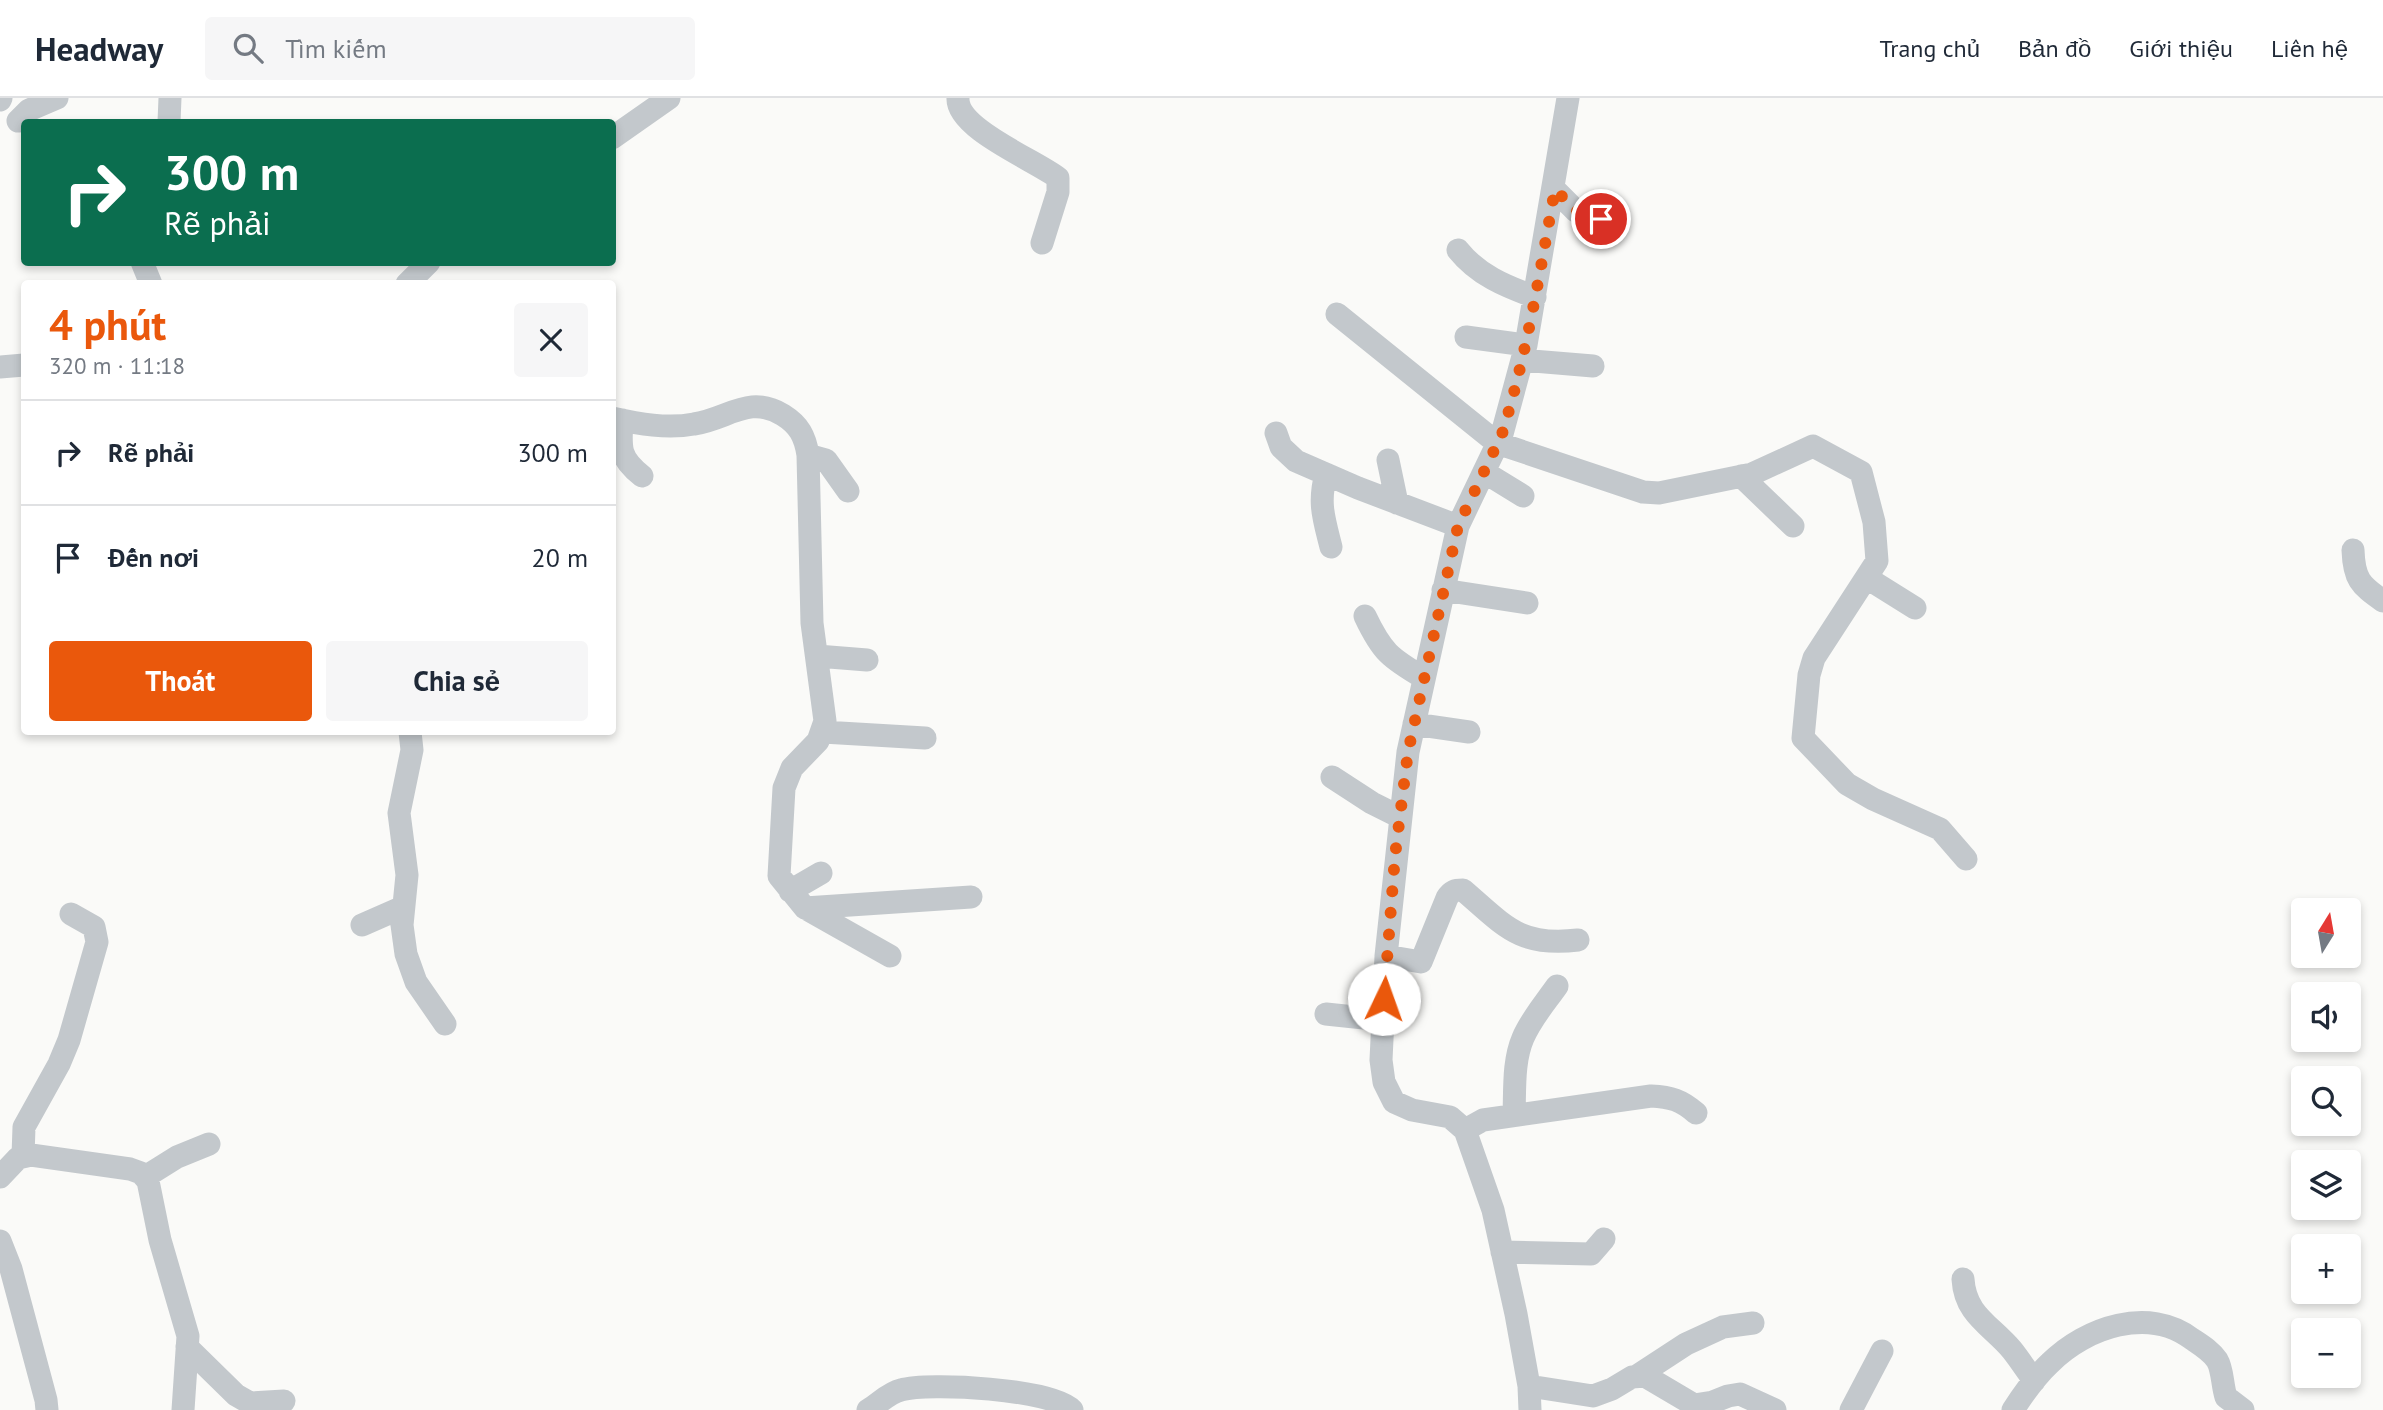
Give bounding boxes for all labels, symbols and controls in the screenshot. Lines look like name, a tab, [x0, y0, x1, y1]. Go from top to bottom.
search box	[205, 17, 695, 80]
text: Headway	[35, 27, 163, 70]
icon: search	[229, 29, 267, 67]
text: Tìm kiếm	[285, 32, 387, 65]
text: Trang chủ	[1879, 33, 1980, 64]
text: Bản đồ	[2018, 33, 2091, 64]
text: Giới thiệu	[2129, 33, 2233, 64]
text: Liên hệ	[2271, 33, 2348, 64]
text: 300 m	[164, 140, 299, 204]
icon: right	[49, 147, 140, 238]
pin	[1571, 189, 1631, 249]
icon: arrive	[1582, 200, 1620, 238]
text: Rẽ phải	[164, 202, 271, 244]
text: 4 phút	[49, 297, 166, 352]
button: close	[514, 303, 588, 377]
text: 320 m · 11:18	[49, 351, 185, 380]
icon: right	[49, 434, 87, 472]
text: Rẽ phải	[108, 436, 194, 469]
text: 300 m	[517, 436, 588, 469]
icon: arrive	[49, 539, 87, 577]
text: Đến nơi	[108, 541, 199, 574]
text: 20 m	[532, 541, 588, 574]
button: Thoát	[49, 641, 312, 721]
button: Chia sẻ	[326, 641, 588, 721]
north arrow	[2291, 898, 2361, 968]
map controls	[2291, 898, 2361, 1388]
position arrow	[1347, 962, 1421, 1036]
button: sound	[2291, 982, 2361, 1052]
button: search	[2291, 1066, 2361, 1136]
button: layers	[2291, 1150, 2361, 1220]
button: +	[2291, 1234, 2361, 1304]
button: −	[2291, 1318, 2361, 1388]

